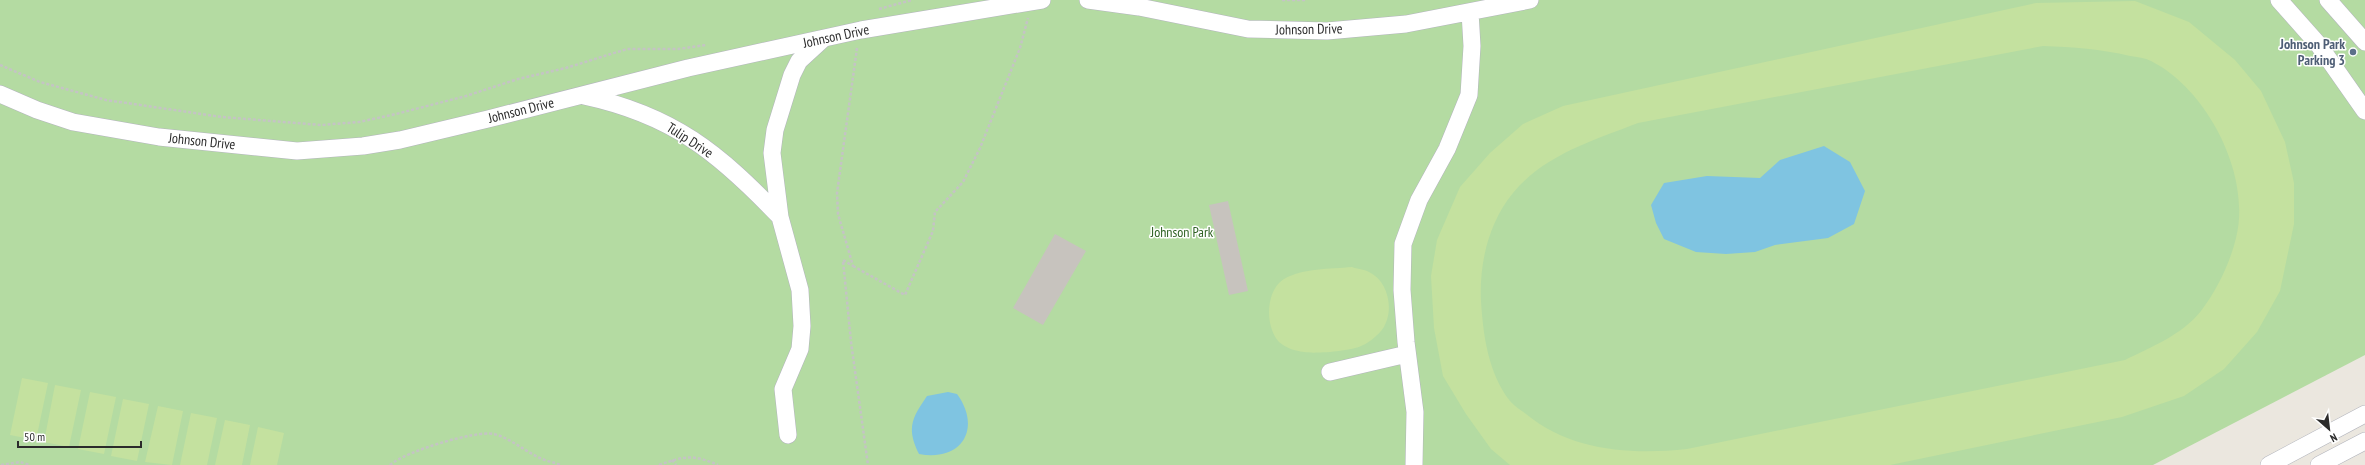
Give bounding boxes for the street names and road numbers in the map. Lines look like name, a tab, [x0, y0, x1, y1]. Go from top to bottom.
street label: Johnson Drive	[1274, 19, 1343, 39]
street label: Johnson Drive	[800, 20, 871, 52]
street label: Johnson Drive	[485, 93, 556, 127]
street label: Tulip Drive	[663, 118, 717, 162]
street label: Johnson Drive	[167, 128, 237, 153]

